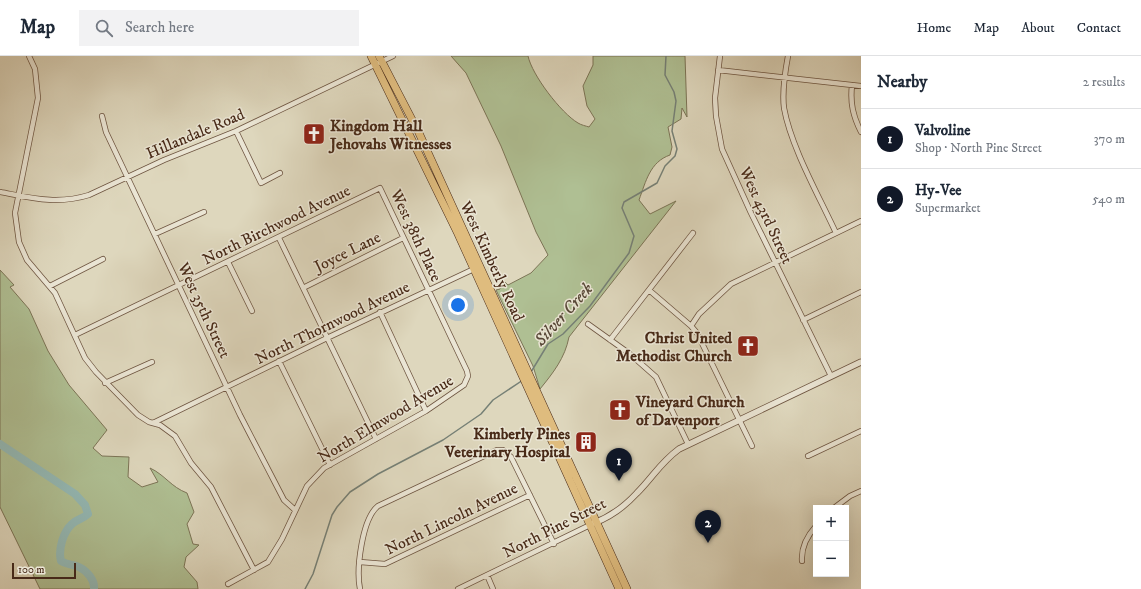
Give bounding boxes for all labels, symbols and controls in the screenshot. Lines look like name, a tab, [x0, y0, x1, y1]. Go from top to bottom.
search box	[79, 10, 359, 46]
text: Map	[20, 16, 55, 39]
icon: search	[93, 17, 115, 39]
text: Search here	[125, 18, 194, 37]
text: Home	[917, 19, 951, 37]
text: Map	[973, 19, 999, 37]
text: About	[1021, 19, 1055, 37]
text: Contact	[1077, 19, 1121, 37]
text: Nearby	[877, 71, 927, 93]
text: 2 results	[1083, 74, 1125, 90]
street label: Hillandale Road	[143, 104, 248, 164]
place label: Kingdom Hall Jehovahs Witnesses	[328, 116, 452, 154]
church icon: Kingdom Hall Jehovahs Witnesses	[301, 121, 327, 147]
text: Valvoline	[915, 121, 970, 140]
text: 1	[888, 131, 892, 147]
text: 370 m	[1094, 131, 1125, 147]
text: Shop · North Pine Street	[915, 140, 1042, 156]
street label: West 43rd Street	[734, 163, 797, 267]
street label: North Birchwood Avenue	[199, 180, 354, 269]
text: Hy-Vee	[915, 181, 962, 200]
street label: West 38th Place	[386, 185, 446, 285]
text: 2	[887, 191, 893, 207]
text: 540 m	[1092, 191, 1125, 207]
street label: West Kimberly Road	[455, 197, 529, 325]
text: Supermarket	[915, 200, 981, 216]
street label: Joyce Lane	[309, 227, 384, 277]
street label: West 35th Street	[173, 259, 235, 361]
street label: North Thornwood Avenue	[252, 277, 413, 369]
water label: Silver Creek	[529, 278, 599, 352]
your location	[448, 295, 468, 315]
place label: Christ United Methodist Church	[616, 328, 733, 366]
church icon: Christ United Methodist Church	[735, 333, 761, 359]
street label: North Elmwood Avenue	[314, 370, 457, 467]
place label: Vineyard Church of Davenport	[635, 392, 745, 430]
church icon: Vineyard Church of Davenport	[607, 397, 633, 423]
place label: Kimberly Pines Veterinary Hospital	[444, 424, 571, 462]
building icon: Kimberly Pines Veterinary Hospital	[573, 429, 599, 455]
pin: 1	[606, 448, 632, 481]
street label: North Lincoln Avenue	[382, 478, 521, 560]
street label: North Pine Street	[500, 493, 609, 562]
map controls	[813, 505, 849, 577]
button: +	[813, 505, 849, 541]
pin: 2	[695, 510, 721, 543]
button: −	[813, 541, 849, 577]
scale bar	[12, 561, 76, 580]
text: 100 m	[18, 563, 44, 577]

